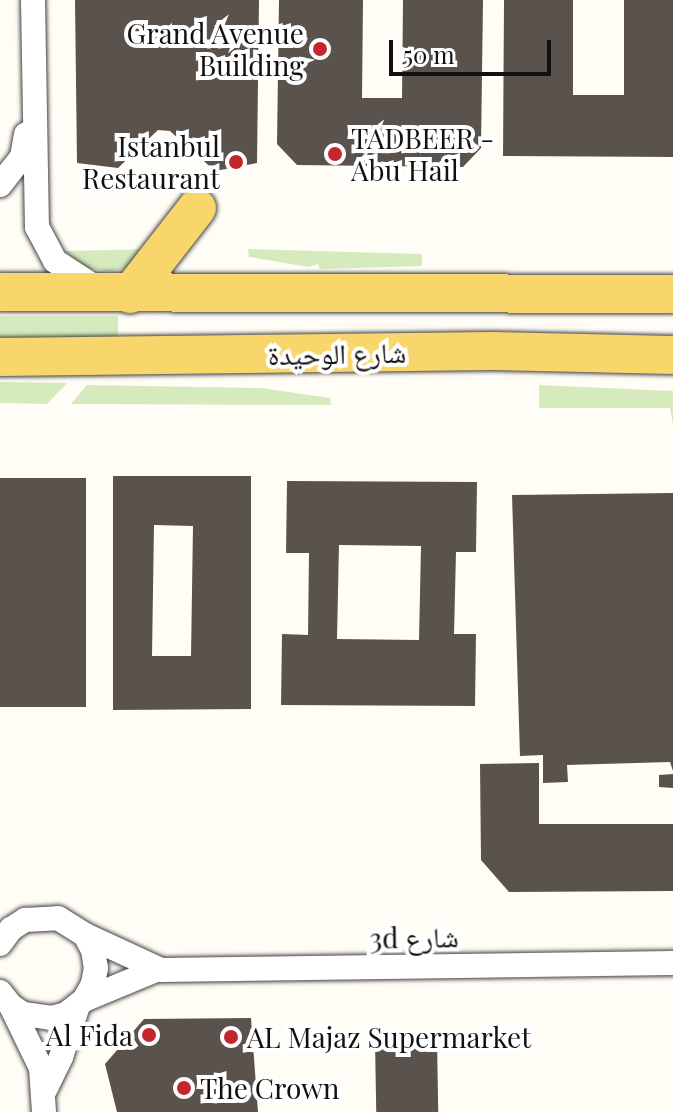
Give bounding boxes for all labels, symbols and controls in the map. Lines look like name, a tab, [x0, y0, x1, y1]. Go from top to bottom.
place label: Grand Avenue Building	[126, 16, 304, 82]
scale bar	[393, 24, 555, 74]
text: 50 m	[403, 38, 455, 70]
marker: Grand Avenue Building	[311, 40, 329, 58]
place label: TADBEER - Abu Hail	[351, 121, 495, 187]
place label: Istanbul Restaurant	[82, 129, 220, 195]
marker: TADBEER - Abu Hail	[326, 145, 344, 163]
marker: Istanbul Restaurant	[227, 153, 245, 171]
street label: شارع الوحيدة	[267, 335, 407, 371]
street label: 3d شارع	[369, 919, 459, 955]
place label: Al Fida	[46, 1018, 133, 1052]
place label: AL Majaz Supermarket	[247, 1020, 531, 1054]
marker: Al Fida	[140, 1026, 158, 1044]
marker: AL Majaz Supermarket	[222, 1028, 240, 1046]
place label: The Crown	[200, 1071, 339, 1105]
marker: The Crown	[175, 1079, 193, 1097]

